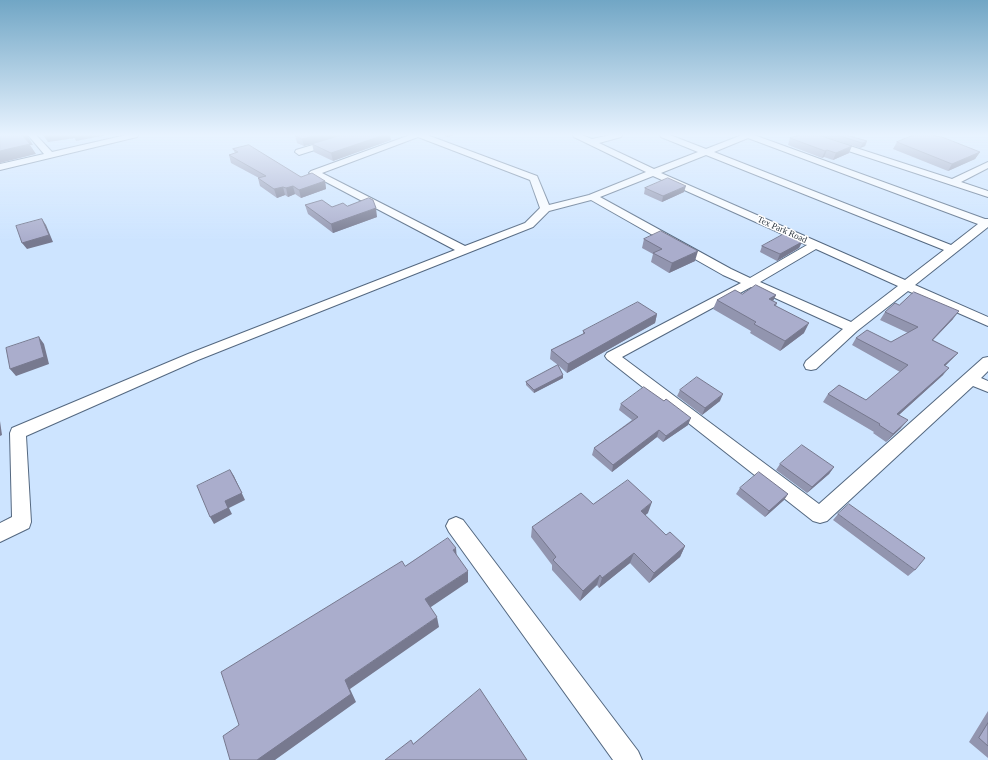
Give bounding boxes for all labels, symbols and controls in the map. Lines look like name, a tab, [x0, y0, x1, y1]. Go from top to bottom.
street label: Tex Park Road	[755, 214, 809, 246]

